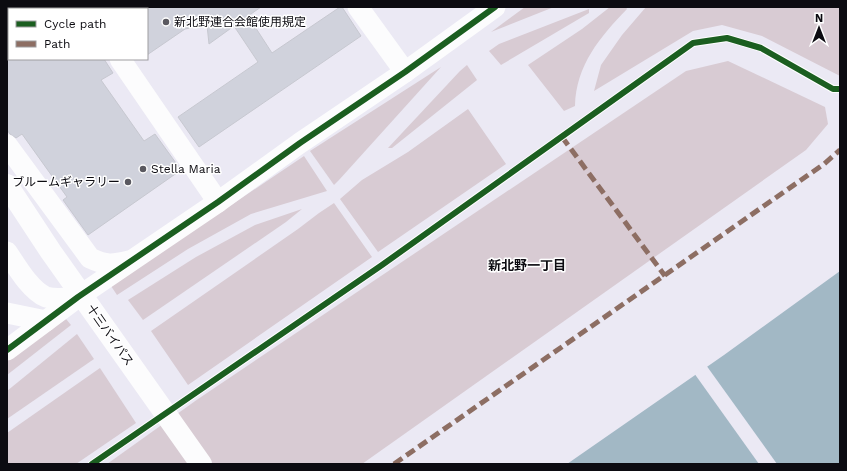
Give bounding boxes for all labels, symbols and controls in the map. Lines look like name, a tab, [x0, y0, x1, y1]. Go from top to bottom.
legend	[8, 8, 148, 60]
north arrow	[799, 8, 839, 48]
text: N	[815, 12, 823, 25]
place label: 新北野連合会館使用規定	[174, 15, 306, 29]
text: Cycle path	[44, 17, 106, 31]
marker: 新北野連合会館使用規定	[161, 17, 171, 27]
text: Path	[44, 37, 70, 51]
place label: Stella Maria	[151, 162, 221, 176]
marker: Stella Maria	[138, 164, 148, 174]
place label: ブルームギャラリー	[12, 175, 120, 189]
marker: ブルームギャラリー	[123, 177, 133, 187]
district label: 新北野一丁目	[488, 258, 566, 273]
street label: 十三バイパス	[84, 302, 136, 368]

